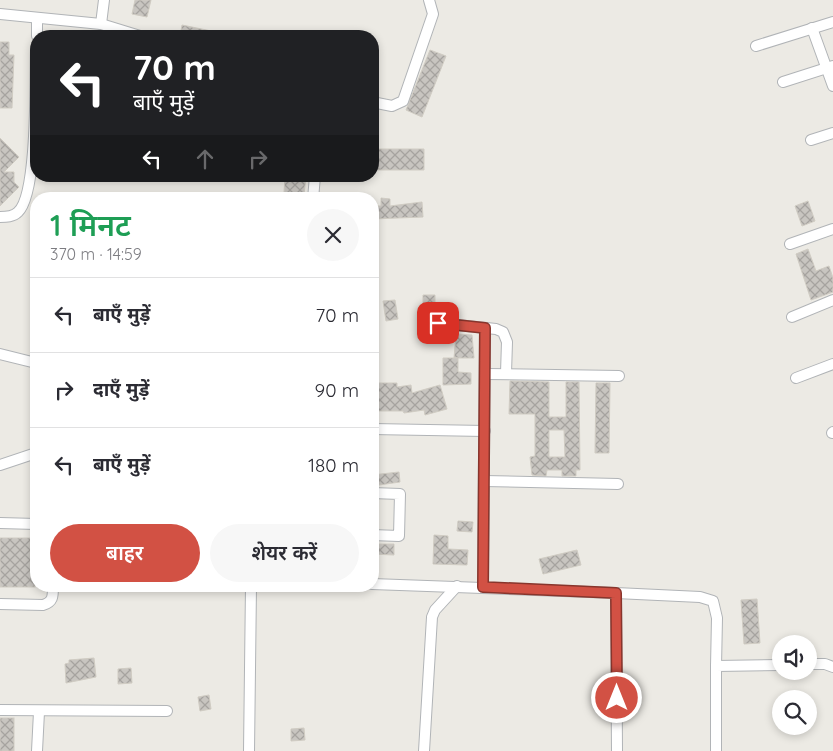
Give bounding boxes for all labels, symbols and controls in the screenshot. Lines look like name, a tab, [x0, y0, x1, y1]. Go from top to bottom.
text: 70 m	[133, 45, 216, 89]
icon: left	[50, 50, 115, 115]
text: बाएँ मुड़ें	[133, 88, 194, 116]
icon: left	[138, 145, 166, 173]
icon: ahead	[191, 145, 219, 173]
icon: right	[244, 145, 272, 173]
text: 1 मिनट	[50, 206, 131, 244]
button: close	[307, 209, 359, 261]
text: 370 m · 14:59	[50, 244, 142, 264]
icon: left	[50, 301, 78, 329]
text: बाएँ मुड़ें	[93, 302, 150, 326]
pin	[417, 302, 459, 344]
text: 70 m	[315, 303, 359, 327]
icon: arrive	[424, 309, 452, 337]
icon: right	[50, 376, 78, 404]
text: दाएँ मुड़ें	[93, 377, 149, 401]
text: 90 m	[315, 378, 359, 402]
icon: left	[50, 451, 78, 479]
text: बाएँ मुड़ें	[93, 452, 150, 476]
text: 180 m	[308, 453, 359, 477]
button: बाहर	[50, 524, 200, 582]
button: शेयर करें	[210, 524, 359, 582]
map controls	[772, 635, 817, 735]
button: sound	[772, 635, 817, 680]
position arrow	[590, 671, 642, 723]
button: search	[772, 690, 817, 735]

